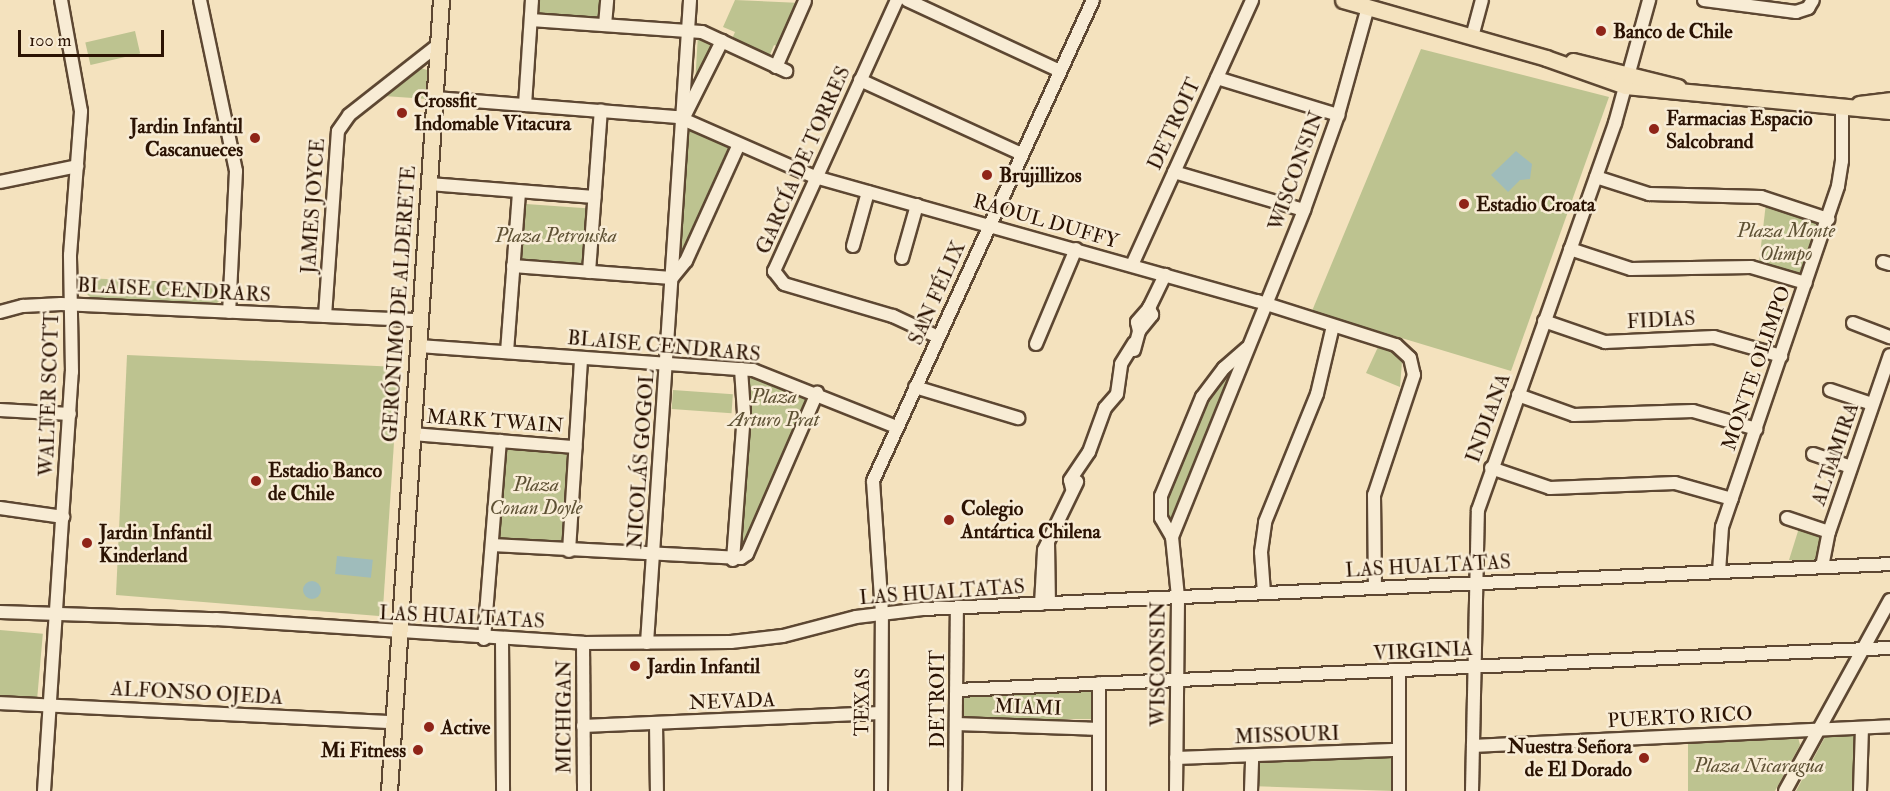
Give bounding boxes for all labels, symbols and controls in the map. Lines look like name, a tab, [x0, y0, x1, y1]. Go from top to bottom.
scale bar	[21, 18, 166, 56]
place label: Banco de Chile	[1613, 19, 1733, 43]
marker: Banco de Chile	[1594, 24, 1608, 38]
text: 100 m	[29, 29, 72, 52]
street label: GARCÍA DE TORRES	[751, 62, 855, 258]
street label: DETROIT	[1142, 74, 1206, 174]
place label: Crossfit Indomable Vitacura	[414, 89, 571, 136]
marker: Crossfit Indomable Vitacura	[395, 106, 409, 120]
place label: Farmacias Espacio Salcobrand	[1666, 106, 1813, 153]
street label: WISCONSIN	[1263, 108, 1329, 234]
place label: Jardin Infantil Cascanueces	[130, 114, 243, 161]
marker: Farmacias Espacio Salcobrand	[1647, 122, 1661, 136]
marker: Jardin Infantil Cascanueces	[248, 131, 262, 145]
street label: JAMES JOYCE	[296, 138, 330, 274]
place label: Brujillizos	[999, 163, 1082, 187]
street label: GERÓNIMO DE ALDERETE	[377, 165, 421, 443]
marker: Brujillizos	[980, 168, 994, 182]
street label: RAOUL DUFFY	[970, 189, 1122, 253]
place label: Estadio Croata	[1476, 192, 1595, 216]
marker: Estadio Croata	[1457, 197, 1471, 211]
park label: Plaza Monte Olimpo	[1737, 218, 1835, 265]
park label: Plaza Petrouska	[495, 223, 617, 247]
street label: SAN FÉLIX	[903, 237, 971, 349]
street label: BLAISE CENDRARS	[77, 273, 271, 307]
street label: MONTE OLIMPO	[1717, 283, 1795, 453]
street label: FIDIAS	[1626, 306, 1696, 334]
street label: WALTER SCOTT	[34, 311, 64, 477]
street label: BLAISE CENDRARS	[566, 326, 762, 366]
street label: NICOLÁS GOGOL	[623, 368, 659, 550]
street label: INDIANA	[1461, 370, 1515, 466]
park label: Plaza Arturo Prat	[728, 385, 820, 432]
street label: ALTAMIRA	[1806, 399, 1864, 509]
street label: MARK TWAIN	[426, 404, 564, 438]
place label: Estadio Banco de Chile	[268, 458, 382, 505]
park label: Plaza Conan Doyle	[490, 473, 582, 520]
marker: Estadio Banco de Chile	[249, 474, 263, 488]
place label: Colegio Antártica Chilena	[961, 496, 1101, 543]
marker: Colegio Antártica Chilena	[942, 513, 956, 527]
place label: Jardin Infantil Kinderland	[99, 520, 212, 567]
marker: Jardin Infantil Kinderland	[80, 536, 94, 550]
street label: LAS HUALTATAS	[1345, 550, 1511, 582]
street label: LAS HUALTATAS	[858, 574, 1026, 610]
street label: LAS HUALTATAS	[379, 601, 545, 633]
street label: WISCONSIN	[1146, 601, 1170, 727]
street label: VIRGINIA	[1373, 636, 1473, 666]
street label: DETROIT	[925, 650, 949, 748]
place label: Jardin Infantil	[647, 654, 760, 678]
marker: Jardin Infantil	[628, 659, 642, 673]
street label: MICHIGAN	[552, 660, 576, 774]
street label: TEXAS	[849, 668, 875, 736]
street label: ALFONSO OJEDA	[110, 677, 284, 709]
street label: NEVADA	[688, 687, 776, 715]
street label: MIAMI	[994, 694, 1062, 720]
street label: PUERTO RICO	[1607, 701, 1753, 733]
place label: Active	[441, 715, 490, 739]
marker: Active	[422, 720, 436, 734]
street label: MISSOURI	[1234, 721, 1340, 749]
place label: Nuestra Señora de El Dorado	[1508, 734, 1632, 781]
place label: Mi Fitness	[321, 738, 406, 762]
marker: Mi Fitness	[411, 743, 425, 757]
marker: Nuestra Señora de El Dorado	[1637, 751, 1651, 765]
park label: Plaza Nicaragua	[1694, 753, 1824, 777]

